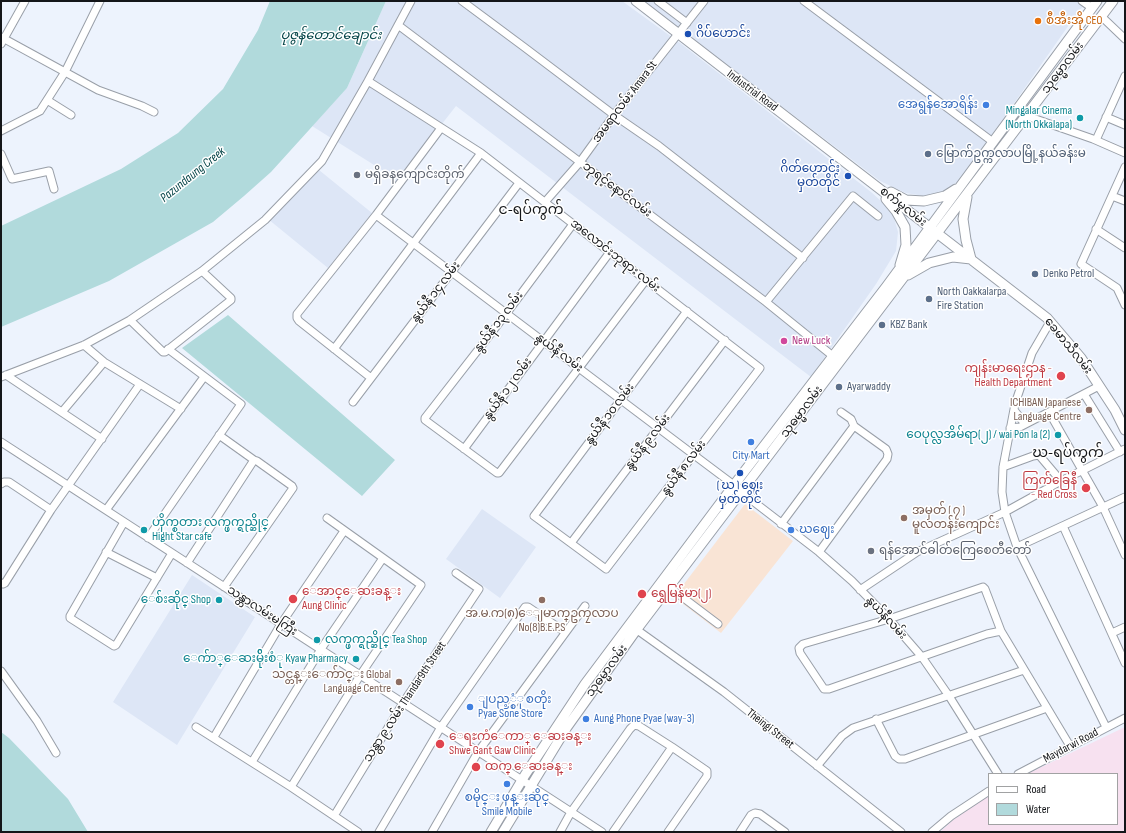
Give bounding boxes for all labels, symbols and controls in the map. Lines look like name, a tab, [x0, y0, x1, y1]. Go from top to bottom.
place label: စီအီးအို CEO	[1046, 14, 1102, 28]
marker: စီအီးအို CEO	[1033, 16, 1043, 26]
place label: ဂိပ်ဟောင်း	[696, 27, 750, 41]
water label: ပုဇွန်တောင်ချောင်း	[280, 28, 382, 44]
marker: ဂိပ်ဟောင်း	[683, 29, 693, 39]
street label: သုဓမ္မာလမ်း	[1039, 39, 1087, 97]
street label: အမရာလမ်း Amara St	[590, 58, 660, 146]
street label: Industrial Road	[724, 67, 780, 115]
place label: အေရွန်အောရိန်း	[898, 98, 978, 112]
marker: အေရွန်အောရိန်း	[981, 100, 991, 110]
place label: Mingalar Cinema (North Okkalapa)	[1005, 104, 1072, 132]
marker: Mingalar Cinema (North Okkalapa)	[1075, 113, 1085, 123]
water label: Pazundaung Creek	[157, 144, 229, 206]
place label: မြောက်ဥက္ကလာပမြို့နယ်ခန်းမ	[936, 147, 1086, 161]
marker: မြောက်ဥက္ကလာပမြို့နယ်ခန်းမ	[923, 149, 933, 159]
street label: ဘုရင့်နောင်လမ်း	[580, 159, 654, 221]
place label: ဂိတ်ဟောင်း မှတ်တိုင်	[780, 162, 840, 190]
place label: မရှိခနကျောင်းတိုက်	[365, 168, 465, 182]
marker: မရှိခနကျောင်းတိုက်	[352, 170, 362, 180]
marker: ဂိတ်ဟောင်း မှတ်တိုင်	[843, 171, 853, 181]
street label: စက်မှုလမ်း	[877, 184, 929, 230]
district label: င-ရပ်ကွက်	[499, 202, 563, 218]
street label: အလောင်းဘုရား လမ်း	[567, 216, 663, 296]
street label: နွယ်နီ ၁၄ လမ်း	[408, 259, 464, 325]
place label: Denko Petrol	[1043, 267, 1094, 281]
marker: Denko Petrol	[1030, 269, 1040, 279]
place label: North Oakkalarpa Fire Station	[937, 285, 1006, 313]
street label: နွယ်နီ ၁၃ လမ်း	[471, 289, 527, 355]
marker: North Oakkalarpa Fire Station	[924, 294, 934, 304]
street label: ခေမာသီလမ်း	[1041, 315, 1095, 377]
place label: KBZ Bank	[890, 318, 927, 332]
marker: KBZ Bank	[877, 320, 887, 330]
street label: နွယ်နီ လမ်း	[532, 331, 586, 375]
place label: New Luck	[792, 334, 830, 348]
marker: New Luck	[779, 336, 789, 346]
street label: နွယ်နီ ၁၂ လမ်း	[481, 355, 535, 423]
place label: ကျန်းမာရေးဌာန - Health Department	[964, 362, 1052, 390]
marker: ကျန်းမာရေးဌာန - Health Department	[1055, 370, 1067, 382]
place label: Ayarwaddy	[847, 380, 891, 394]
street label: နွယ်နီ ၁၀ လမ်း	[582, 381, 638, 447]
marker: Ayarwaddy	[834, 382, 844, 392]
street label: သုဓမ္မာလမ်း	[778, 383, 826, 441]
place label: ICHIBAN Japanese Language Centre	[1010, 396, 1081, 424]
marker: ICHIBAN Japanese Language Centre	[1084, 405, 1094, 415]
street label: နွယ်နီ ၉ လမ်း	[622, 411, 674, 473]
place label: ဝေပုလ္လအိမ်ရာ(၂) / wai Pon la (2)	[906, 428, 1050, 442]
marker: ဝေပုလ္လအိမ်ရာ(၂) / wai Pon la (2)	[1053, 430, 1063, 440]
marker: City Mart	[746, 437, 756, 447]
street label: နွယ်နီ ၈ လမ်း	[659, 438, 709, 498]
district label: ဃ-ရပ်ကွက်	[1032, 445, 1104, 461]
place label: City Mart	[732, 449, 770, 463]
marker: ( ဃ ) ဈေး မှတ်တိုင်	[735, 468, 745, 478]
place label: ကြက်ခြေနီ - Red Cross	[1022, 474, 1077, 502]
place label: ( ဃ ) ဈေး မှတ်တိုင်	[717, 479, 763, 507]
marker: ကြက်ခြေနီ - Red Cross	[1080, 482, 1092, 494]
place label: အမှတ် ( ၇ ) မူလတန်းကျောင်း	[912, 504, 1000, 532]
marker: အမှတ် ( ၇ ) မူလတန်းကျောင်း	[899, 513, 909, 523]
place label: ဟိုက္စတား လက္ဖက္ရည္ဆိုင္ Hight Star cafe	[152, 516, 269, 544]
place label: ဃဈေး	[799, 523, 834, 537]
marker: ဟိုက္စတား လက္ဖက္ရည္ဆိုင္ Hight Star cafe	[139, 525, 149, 535]
marker: ဃဈေး	[786, 525, 796, 535]
place label: ရန်အောင်ဓါတ်ကြေစေတီတော်	[879, 544, 1031, 558]
marker: ရန်အောင်ဓါတ်ကြေစေတီတော်	[866, 546, 876, 556]
street label: သန္တာလမ်းမကြီး	[224, 583, 300, 639]
place label: ေအာင္ေဆးခန္း Aung Clinic	[302, 585, 401, 613]
place label: ရွှေမြန်မာ(၂)	[651, 587, 711, 601]
marker: ရွှေမြန်မာ(၂)	[636, 588, 648, 600]
place label: ေစ်းဆိုင္ Shop	[141, 593, 211, 607]
marker: ေအာင္ေဆးခန္း Aung Clinic	[287, 593, 299, 605]
street label: နွယ်နီလမ်း	[862, 593, 910, 643]
marker: ေစ်းဆိုင္ Shop	[214, 595, 224, 605]
marker: အ.မ.က(၈)ေျမာက္ဥကၠလာပ No(8)B.E.P.S	[537, 595, 547, 605]
place label: အ.မ.က(၈)ေျမာက္ဥကၠလာပ No(8)B.E.P.S	[465, 607, 619, 635]
place label: လက္ဖက္ရည္ဆိုင္ Tea Shop	[325, 633, 427, 647]
marker: လက္ဖက္ရည္ဆိုင္ Tea Shop	[312, 635, 322, 645]
street label: သန္တာ ၉ လမ်း Thandar9th Street	[361, 639, 449, 765]
street label: သုဓမ္မာလမ်း	[583, 642, 631, 700]
place label: ေက်ာ္ေဆးမ်ိုးစံု Kyaw Pharmacy	[183, 652, 348, 666]
marker: ေက်ာ္ေဆးမ်ိုးစံု Kyaw Pharmacy	[351, 654, 361, 664]
place label: သင္တန္းေက်ာင္း Global Language Centre	[272, 668, 391, 696]
marker: သင္တန္းေက်ာင္း Global Language Centre	[394, 677, 404, 687]
place label: ျပည့္စံု စတိုး Pyae Sone Store	[478, 693, 552, 721]
marker: ျပည့္စံု စတိုး Pyae Sone Store	[465, 702, 475, 712]
street label: Theingi Street	[743, 706, 797, 752]
place label: Aung Phone Pyae (way-3)	[594, 712, 694, 726]
marker: Aung Phone Pyae (way-3)	[581, 714, 591, 724]
street label: Maydarwi Road	[1041, 725, 1101, 767]
place label: ေရႊကံေကာ္ ေဆးခန္း Shwe Gant Gaw Clinic	[449, 730, 591, 758]
marker: ေရႊကံေကာ္ ေဆးခန္း Shwe Gant Gaw Clinic	[434, 738, 446, 750]
place label: ထက္ ေဆးခန္း	[485, 760, 572, 774]
marker: ထက္ ေဆးခန္း	[470, 761, 482, 773]
legend	[988, 773, 1118, 825]
marker: စမိုင္း ဖုန္းဆိုင္ Smile Mobile	[502, 779, 512, 789]
text: Road	[1026, 782, 1046, 797]
place label: စမိုင္း ဖုန္းဆိုင္ Smile Mobile	[465, 791, 549, 819]
text: Water	[1026, 802, 1050, 817]

